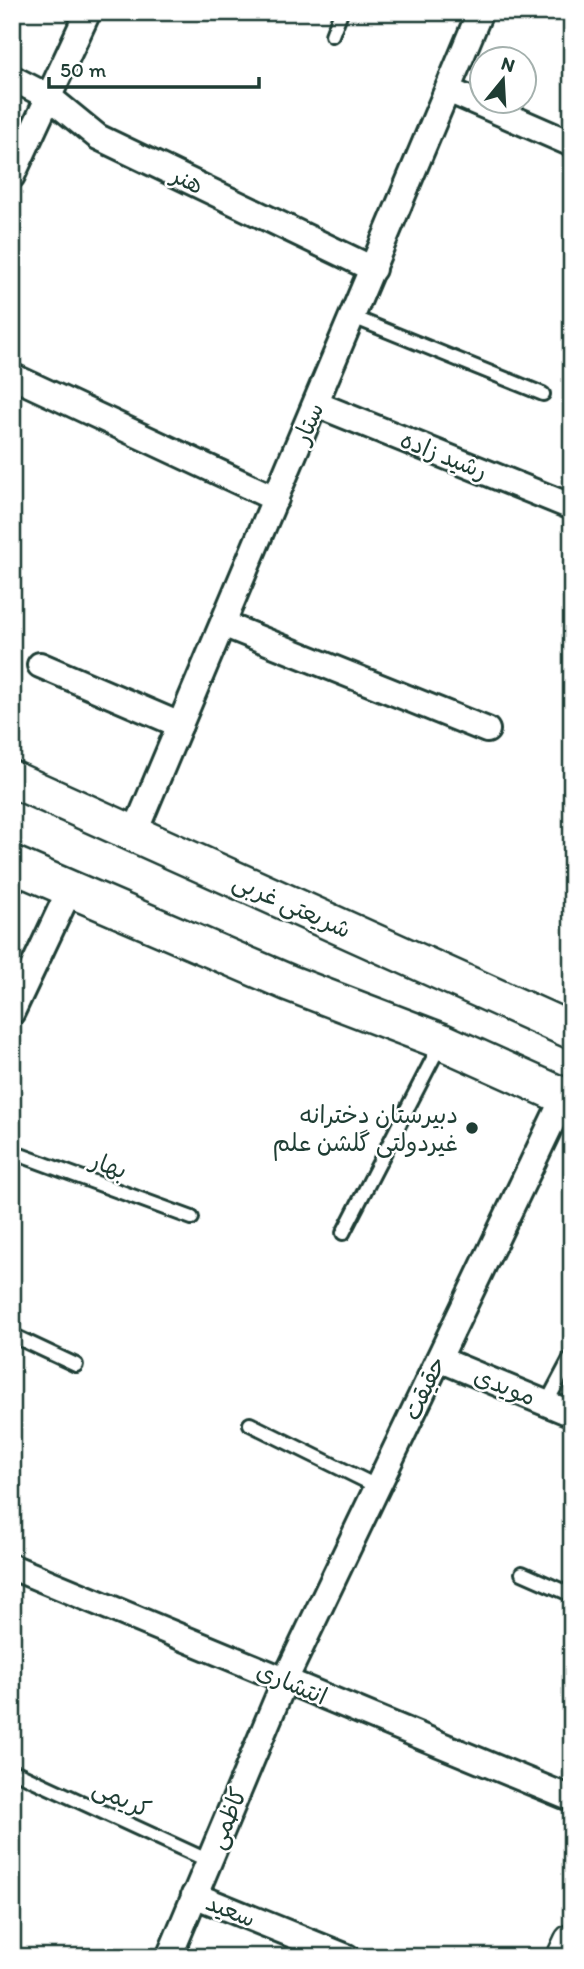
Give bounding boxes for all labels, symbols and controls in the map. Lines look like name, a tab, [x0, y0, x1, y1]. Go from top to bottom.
scale bar	[49, 46, 259, 90]
north arrow	[468, 46, 538, 116]
text: N	[498, 51, 518, 77]
text: 50 m	[60, 57, 107, 82]
street label: هنر	[166, 159, 208, 200]
street label: ستار	[286, 398, 329, 450]
street label: رشید زاده	[396, 424, 492, 486]
street label: شریعتی غربی	[228, 866, 356, 945]
place label: دبیرستان دخترانه غیردولتی گلشن علم	[273, 1100, 458, 1161]
marker: دبیرستان دخترانه غیردولتی گلشن علم	[464, 1120, 480, 1136]
street label: بهار	[85, 1144, 131, 1185]
street label: حقیقت	[397, 1351, 451, 1425]
street label: مویدی	[470, 1361, 540, 1412]
street label: انتشاری	[252, 1655, 332, 1711]
street label: کریمی	[88, 1772, 156, 1825]
street label: کاظمی	[201, 1783, 254, 1853]
street label: سعید	[202, 1887, 260, 1933]

